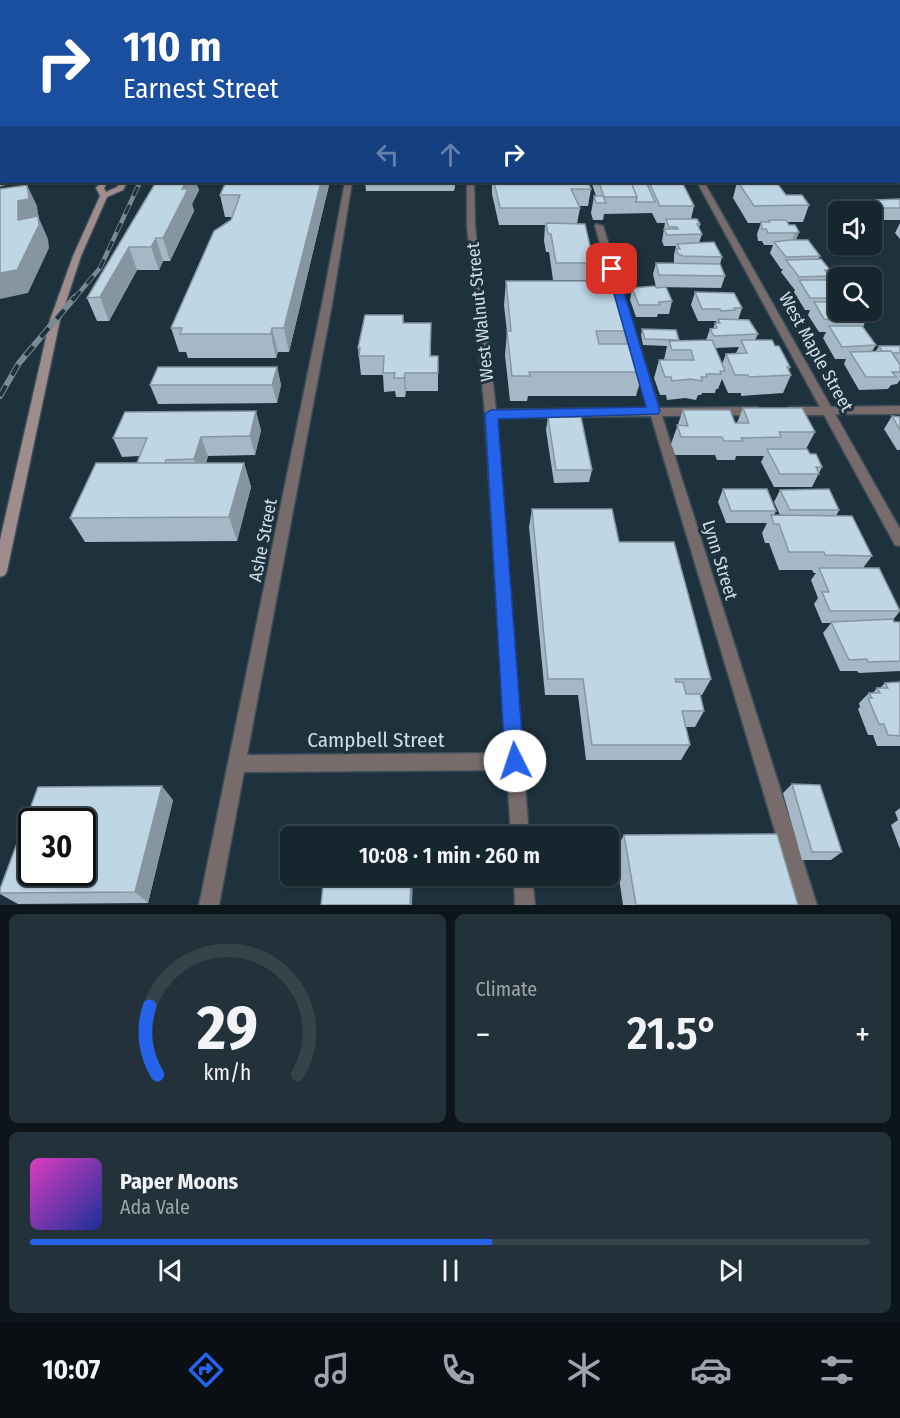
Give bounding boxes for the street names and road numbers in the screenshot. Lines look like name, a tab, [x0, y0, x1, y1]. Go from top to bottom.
street label: West Walnut Street	[462, 241, 498, 383]
street label: West Maple Street	[774, 288, 858, 416]
street label: Ashe Street	[244, 497, 282, 583]
street label: Lynn Street	[697, 517, 743, 603]
street label: Campbell Street	[307, 727, 445, 753]

